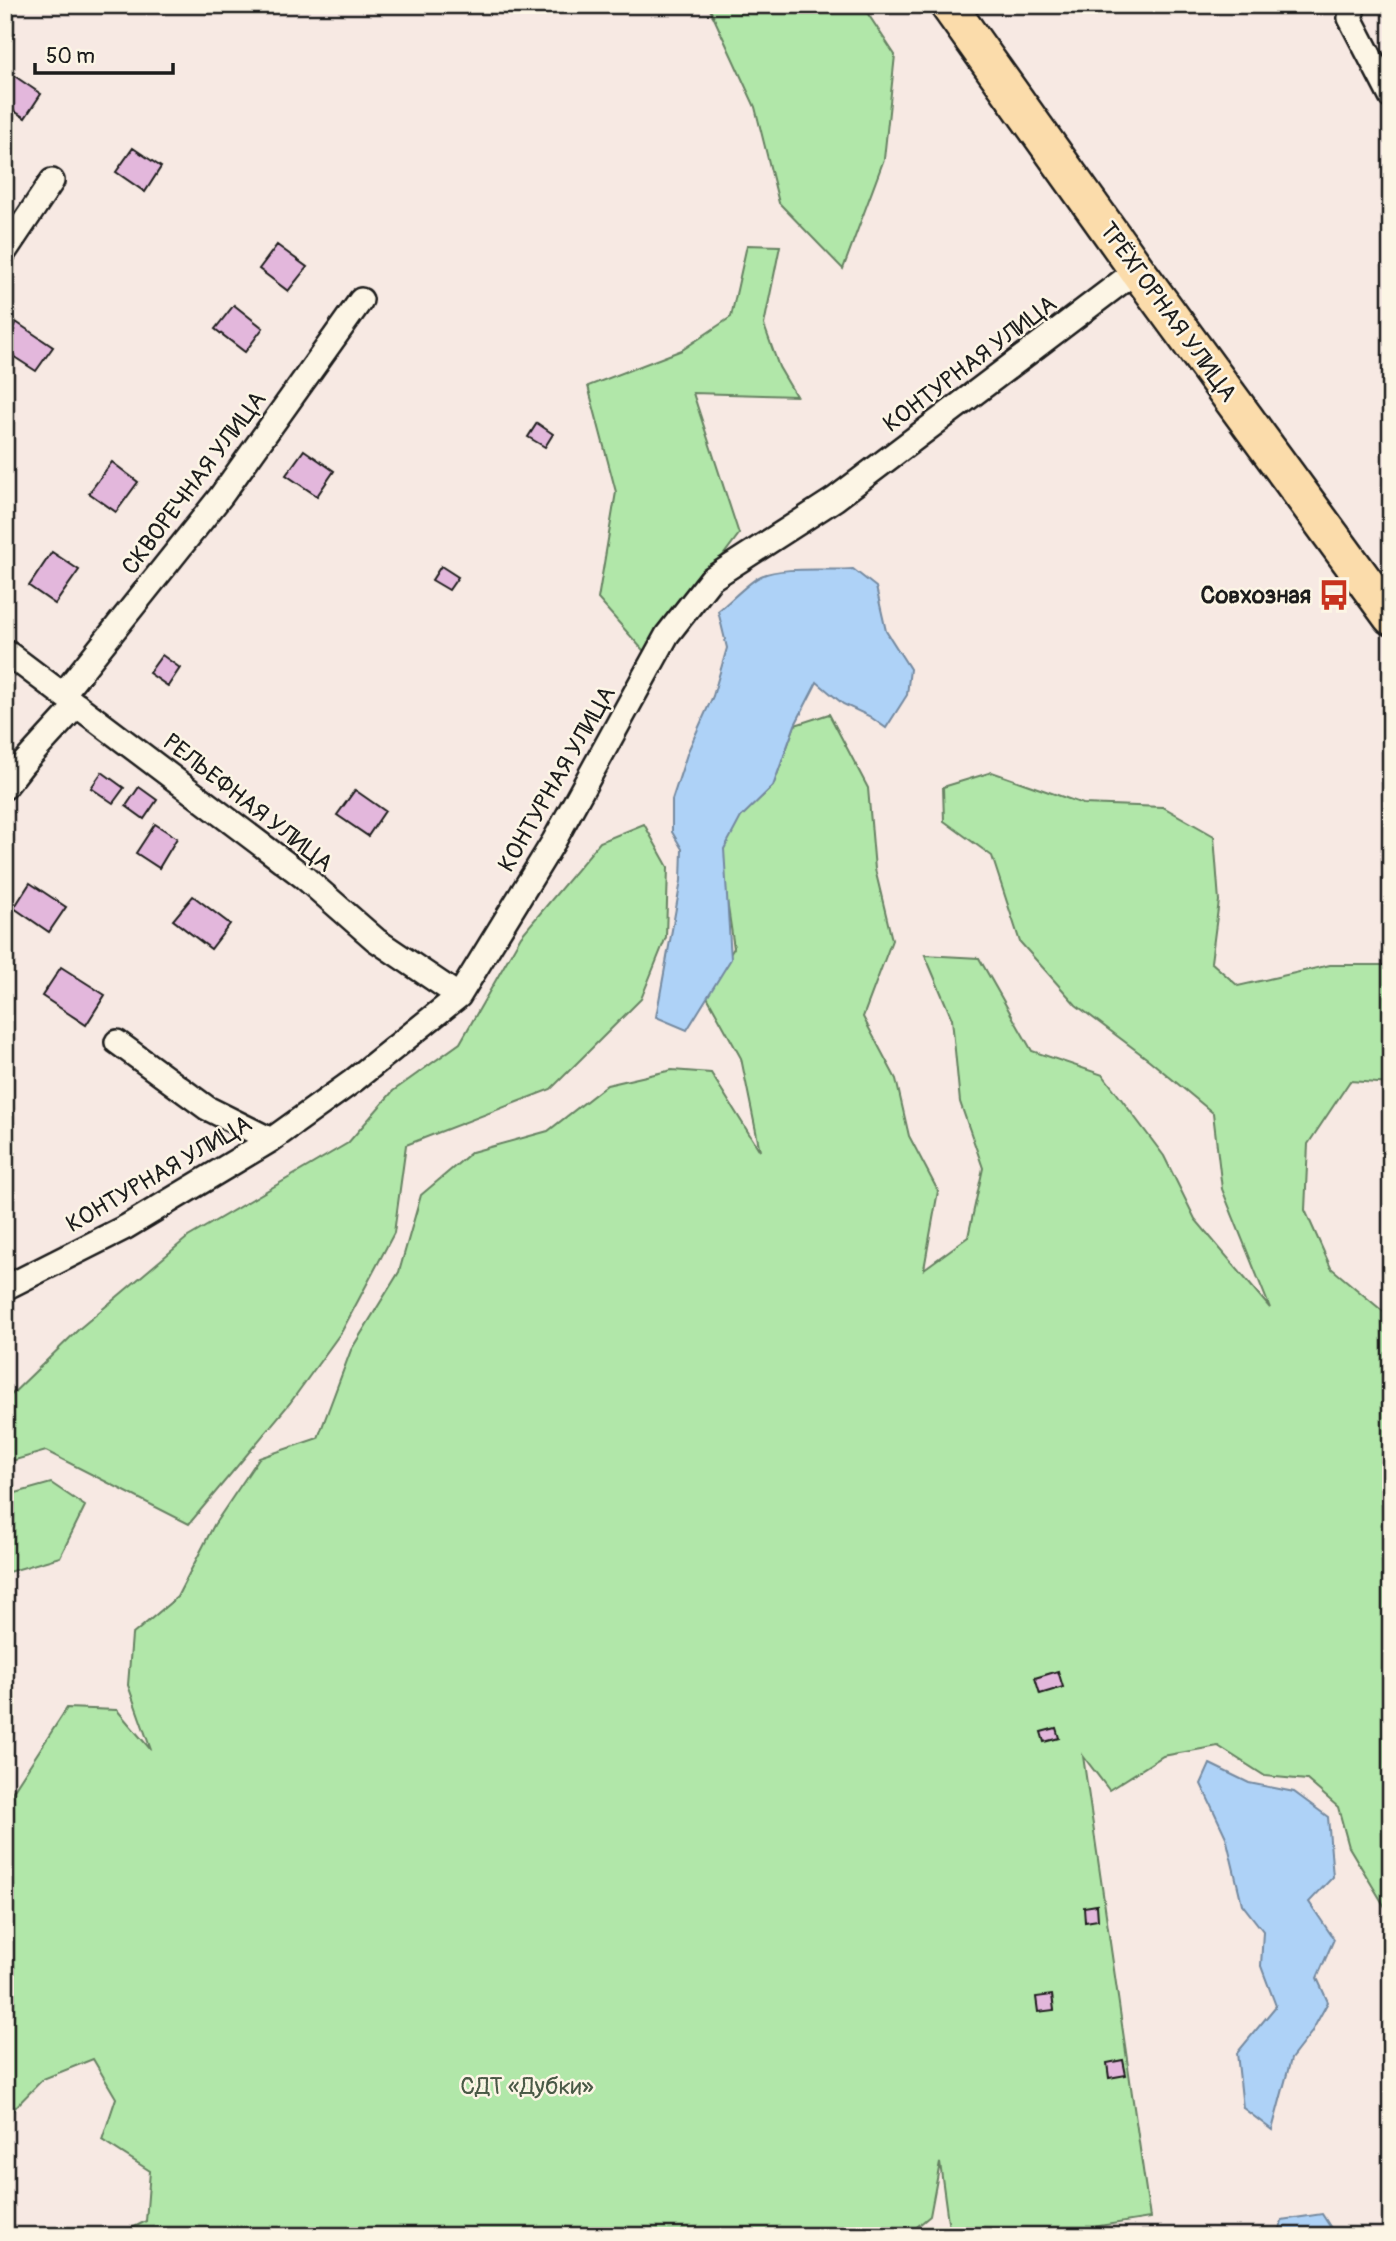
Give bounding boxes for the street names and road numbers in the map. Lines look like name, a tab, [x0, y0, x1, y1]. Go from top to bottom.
street label: ТРЁХГОРНАЯ УЛИЦА	[1093, 217, 1243, 407]
street label: КОНТУРНАЯ УЛИЦА	[878, 289, 1062, 439]
street label: СКВОРЕЧНАЯ УЛИЦА	[116, 386, 272, 580]
street label: КОНТУРНАЯ УЛИЦА	[492, 681, 622, 877]
street label: РЕЛЬЕФНАЯ УЛИЦА	[157, 728, 339, 878]
street label: КОНТУРНАЯ УЛИЦА	[61, 1109, 257, 1239]

